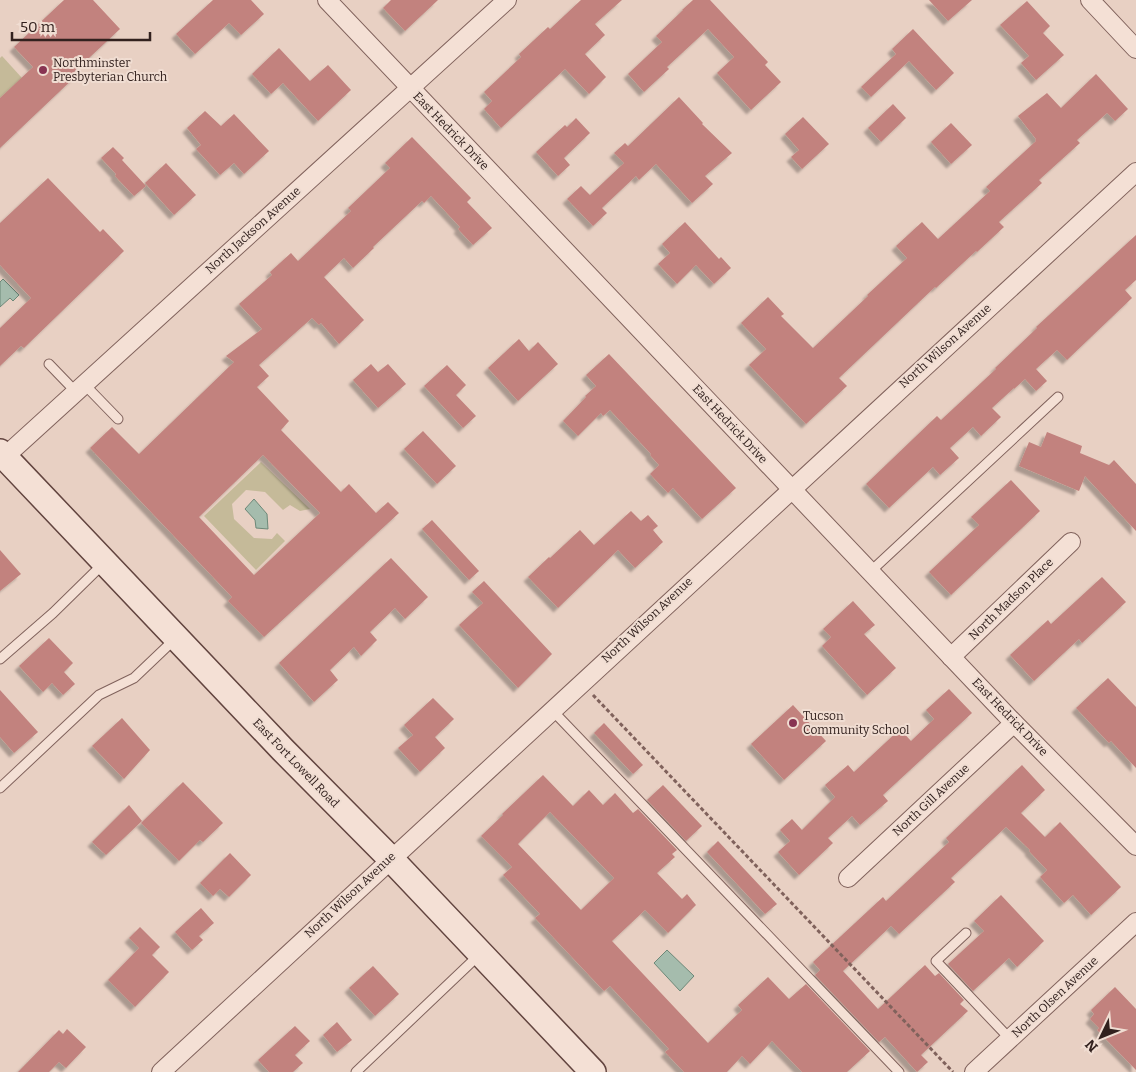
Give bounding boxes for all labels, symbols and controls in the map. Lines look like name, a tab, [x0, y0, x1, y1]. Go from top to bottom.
scale bar	[12, 10, 150, 42]
text: 50 m	[20, 18, 56, 36]
place label: Northminster Presbyterian Church	[53, 56, 168, 84]
marker: Northminster Presbyterian Church	[37, 64, 49, 76]
street label: East Hedrick Drive	[410, 89, 492, 173]
street label: North Jackson Avenue	[203, 184, 303, 276]
street label: North Wilson Avenue	[896, 301, 994, 391]
street label: East Hedrick Drive	[690, 382, 770, 466]
street label: North Madson Place	[966, 555, 1056, 643]
street label: North Wilson Avenue	[599, 574, 695, 666]
street label: East Hedrick Drive	[969, 675, 1051, 759]
place label: Tucson Community School	[803, 709, 910, 737]
street label: East Fort Lowell Road	[250, 716, 342, 810]
marker: Tucson Community School	[787, 717, 799, 729]
street label: North Gill Avenue	[890, 761, 972, 839]
street label: North Wilson Avenue	[302, 849, 398, 941]
street label: North Olsen Avenue	[1009, 954, 1101, 1040]
north arrow	[1076, 1012, 1126, 1062]
text: N	[1082, 1036, 1102, 1055]

